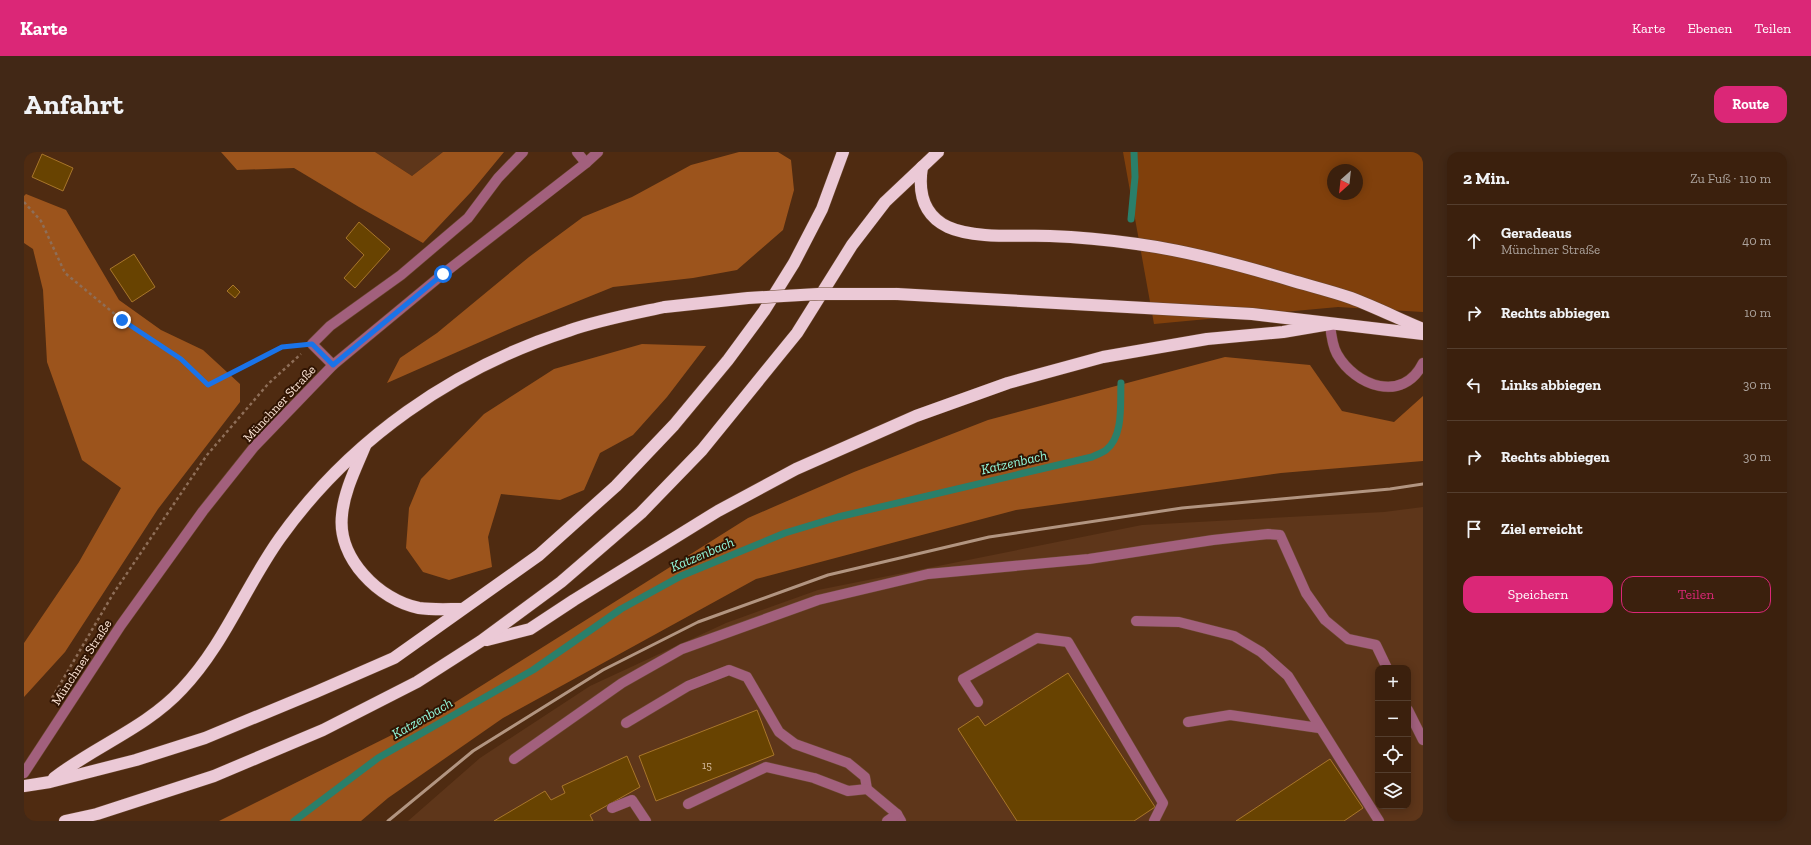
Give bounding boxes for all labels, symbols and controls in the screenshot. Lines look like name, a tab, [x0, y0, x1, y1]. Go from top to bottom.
text: Karte	[20, 17, 68, 40]
text: Karte	[1632, 20, 1665, 37]
text: Ebenen	[1687, 20, 1732, 37]
text: Teilen	[1754, 20, 1791, 37]
button: Route	[1714, 86, 1787, 123]
text: Anfahrt	[24, 88, 123, 121]
north arrow	[1327, 164, 1363, 200]
text: 2 Min.	[1463, 168, 1510, 188]
text: Zu Fuß · 110 m	[1690, 171, 1771, 186]
text: Geradeaus	[1501, 224, 1572, 242]
icon: ahead	[1463, 230, 1485, 252]
text: 40 m	[1742, 233, 1771, 248]
text: Münchner Straße	[1501, 242, 1600, 257]
route start	[434, 265, 452, 283]
icon: right	[1463, 302, 1485, 324]
text: Rechts abbiegen	[1501, 304, 1610, 322]
text: 10 m	[1744, 305, 1771, 320]
route end	[113, 311, 131, 329]
street label: Münchner Straße	[240, 362, 319, 445]
icon: left	[1463, 374, 1485, 396]
text: Links abbiegen	[1501, 376, 1601, 394]
text: 30 m	[1743, 377, 1771, 392]
icon: right	[1463, 446, 1485, 468]
water label: Katzenbach	[979, 447, 1049, 478]
text: Rechts abbiegen	[1501, 448, 1610, 466]
text: 30 m	[1743, 449, 1771, 464]
icon: arrive	[1463, 518, 1485, 540]
text: Ziel erreicht	[1501, 520, 1583, 538]
water label: Katzenbach	[668, 533, 737, 575]
button: Speichern	[1463, 576, 1613, 613]
button: Teilen	[1621, 576, 1771, 613]
street label: Münchner Straße	[48, 617, 115, 708]
map controls	[1375, 665, 1411, 809]
button: +	[1375, 665, 1411, 701]
water label: Katzenbach	[389, 694, 456, 743]
button: −	[1375, 701, 1411, 737]
button: locate	[1375, 737, 1411, 773]
house number: 15	[702, 759, 712, 772]
button: layers	[1375, 773, 1411, 809]

